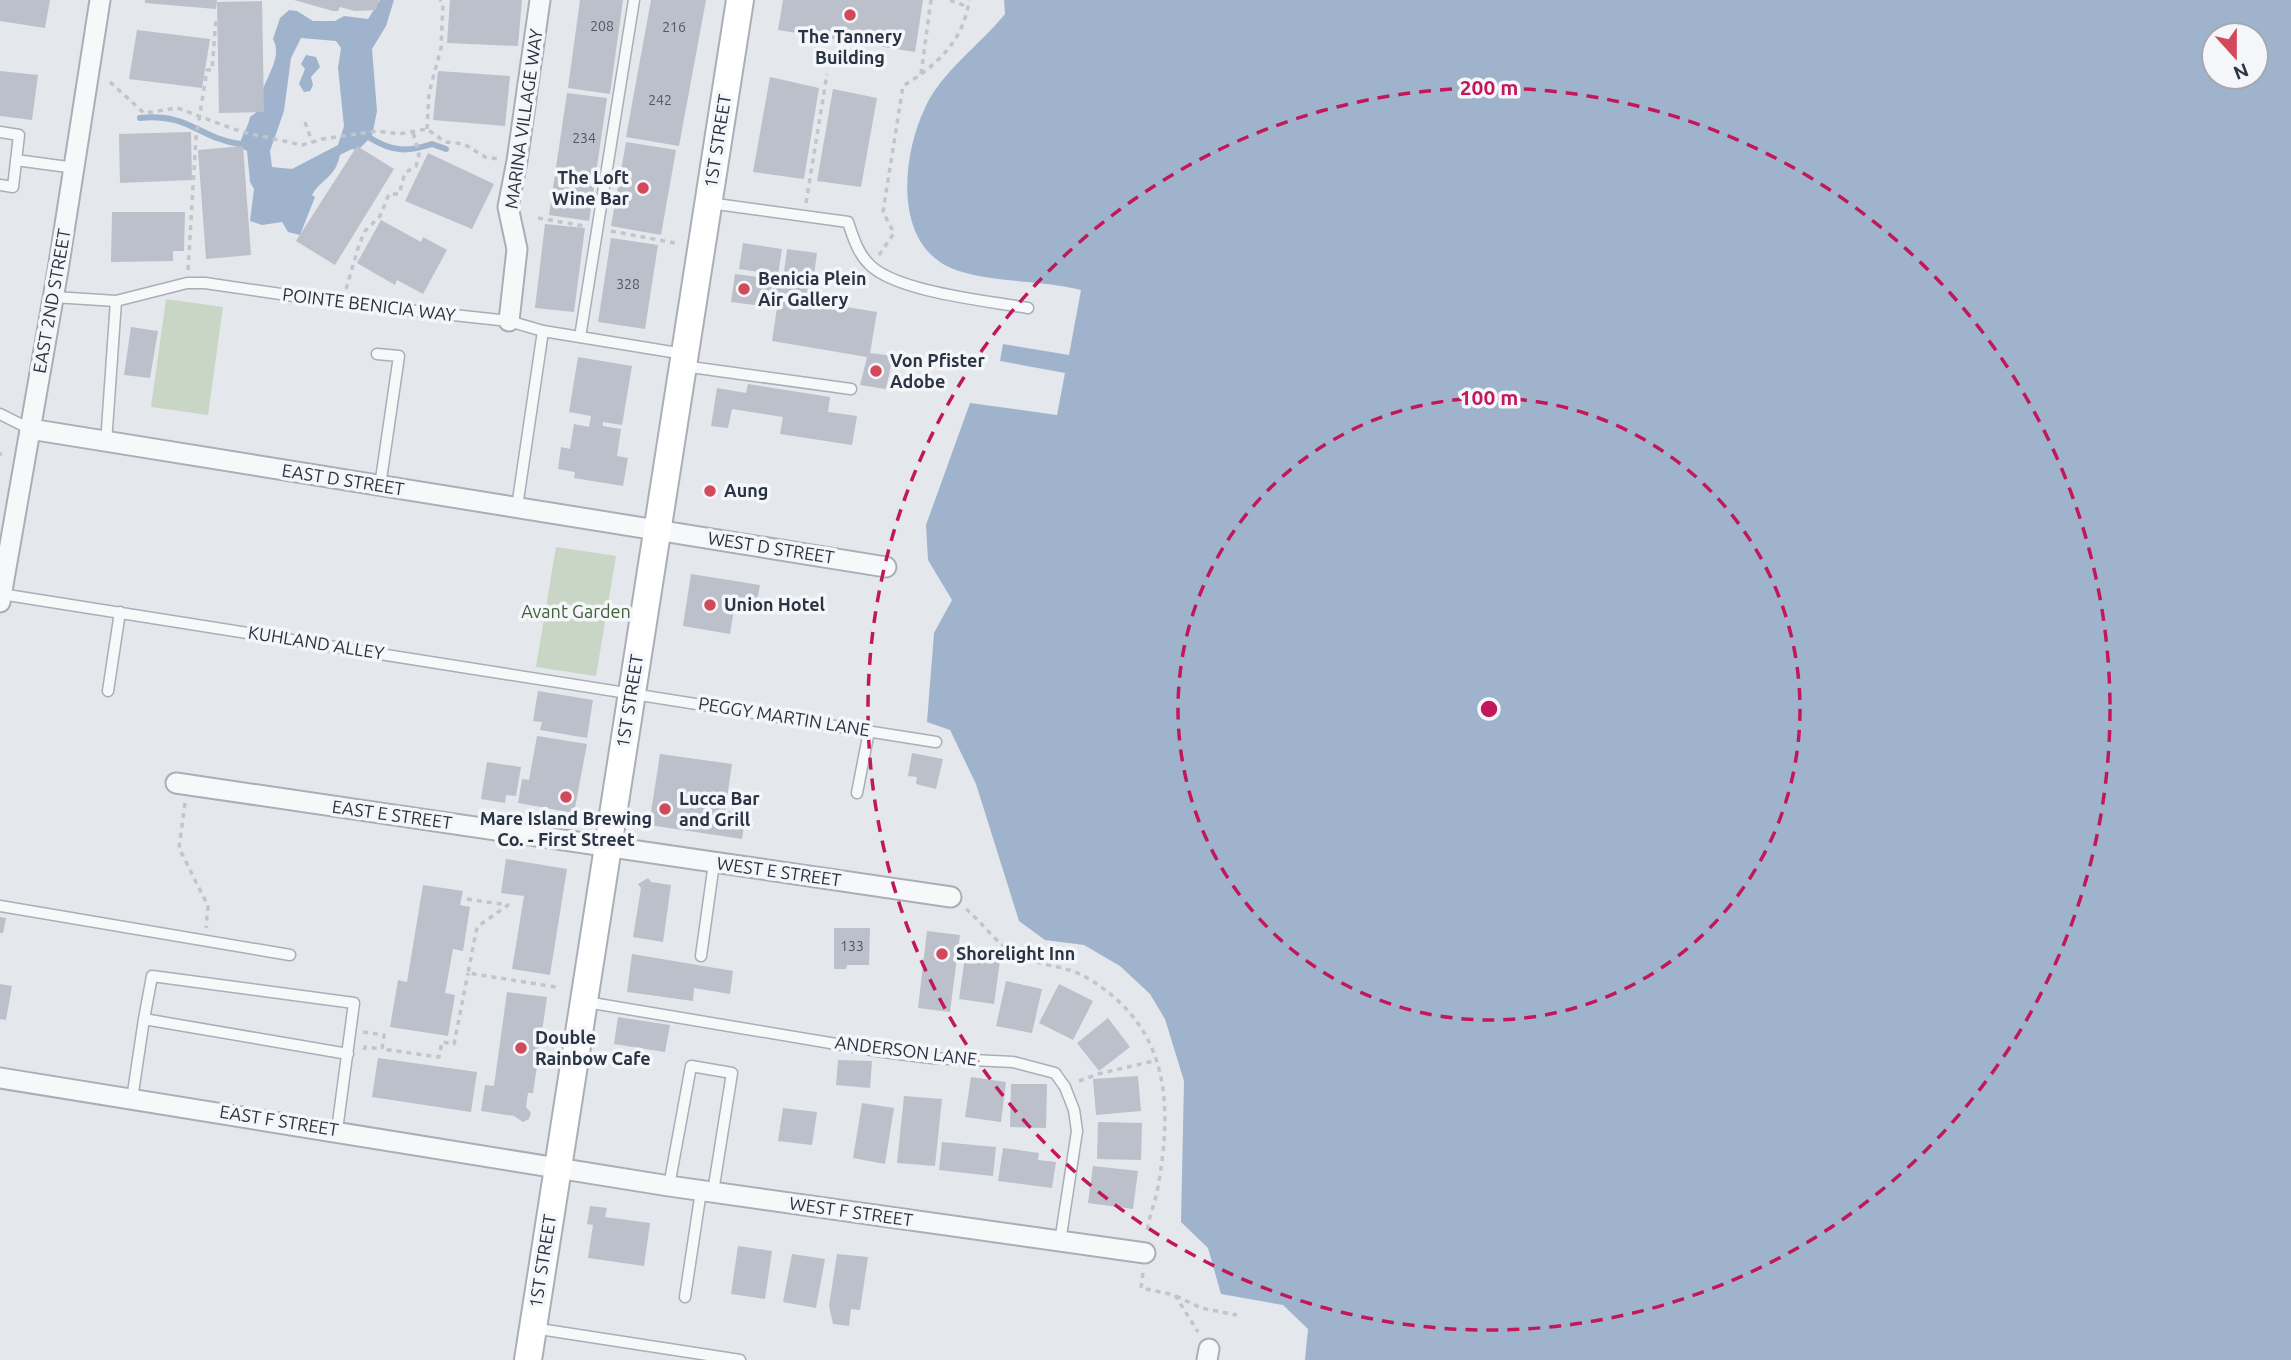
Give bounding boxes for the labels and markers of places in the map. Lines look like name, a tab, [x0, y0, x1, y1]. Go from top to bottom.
marker: The Tannery Building	[842, 7, 858, 23]
place label: The Tannery Building	[798, 26, 903, 67]
place label: The Loft Wine Bar	[552, 167, 630, 208]
marker: The Loft Wine Bar	[635, 180, 651, 196]
place label: Benicia Plein Air Gallery	[758, 268, 866, 309]
marker: Benicia Plein Air Gallery	[736, 281, 752, 297]
place label: Von Pfister Adobe	[890, 350, 985, 391]
marker: Von Pfister Adobe	[868, 363, 884, 379]
place label: Aung	[724, 480, 768, 500]
marker: Aung	[702, 483, 718, 499]
place label: Union Hotel	[724, 594, 826, 614]
marker: Union Hotel	[702, 597, 718, 613]
centre of rings	[1477, 697, 1501, 721]
place label: Lucca Bar and Grill	[679, 788, 760, 829]
marker: Mare Island Brewing Co. - First Street	[558, 789, 574, 805]
marker: Lucca Bar and Grill	[657, 801, 673, 817]
place label: Mare Island Brewing Co. - First Street	[480, 808, 652, 849]
place label: Shorelight Inn	[956, 943, 1075, 963]
marker: Shorelight Inn	[934, 946, 950, 962]
place label: Double Rainbow Cafe	[535, 1027, 651, 1068]
marker: Double Rainbow Cafe	[513, 1040, 529, 1056]

